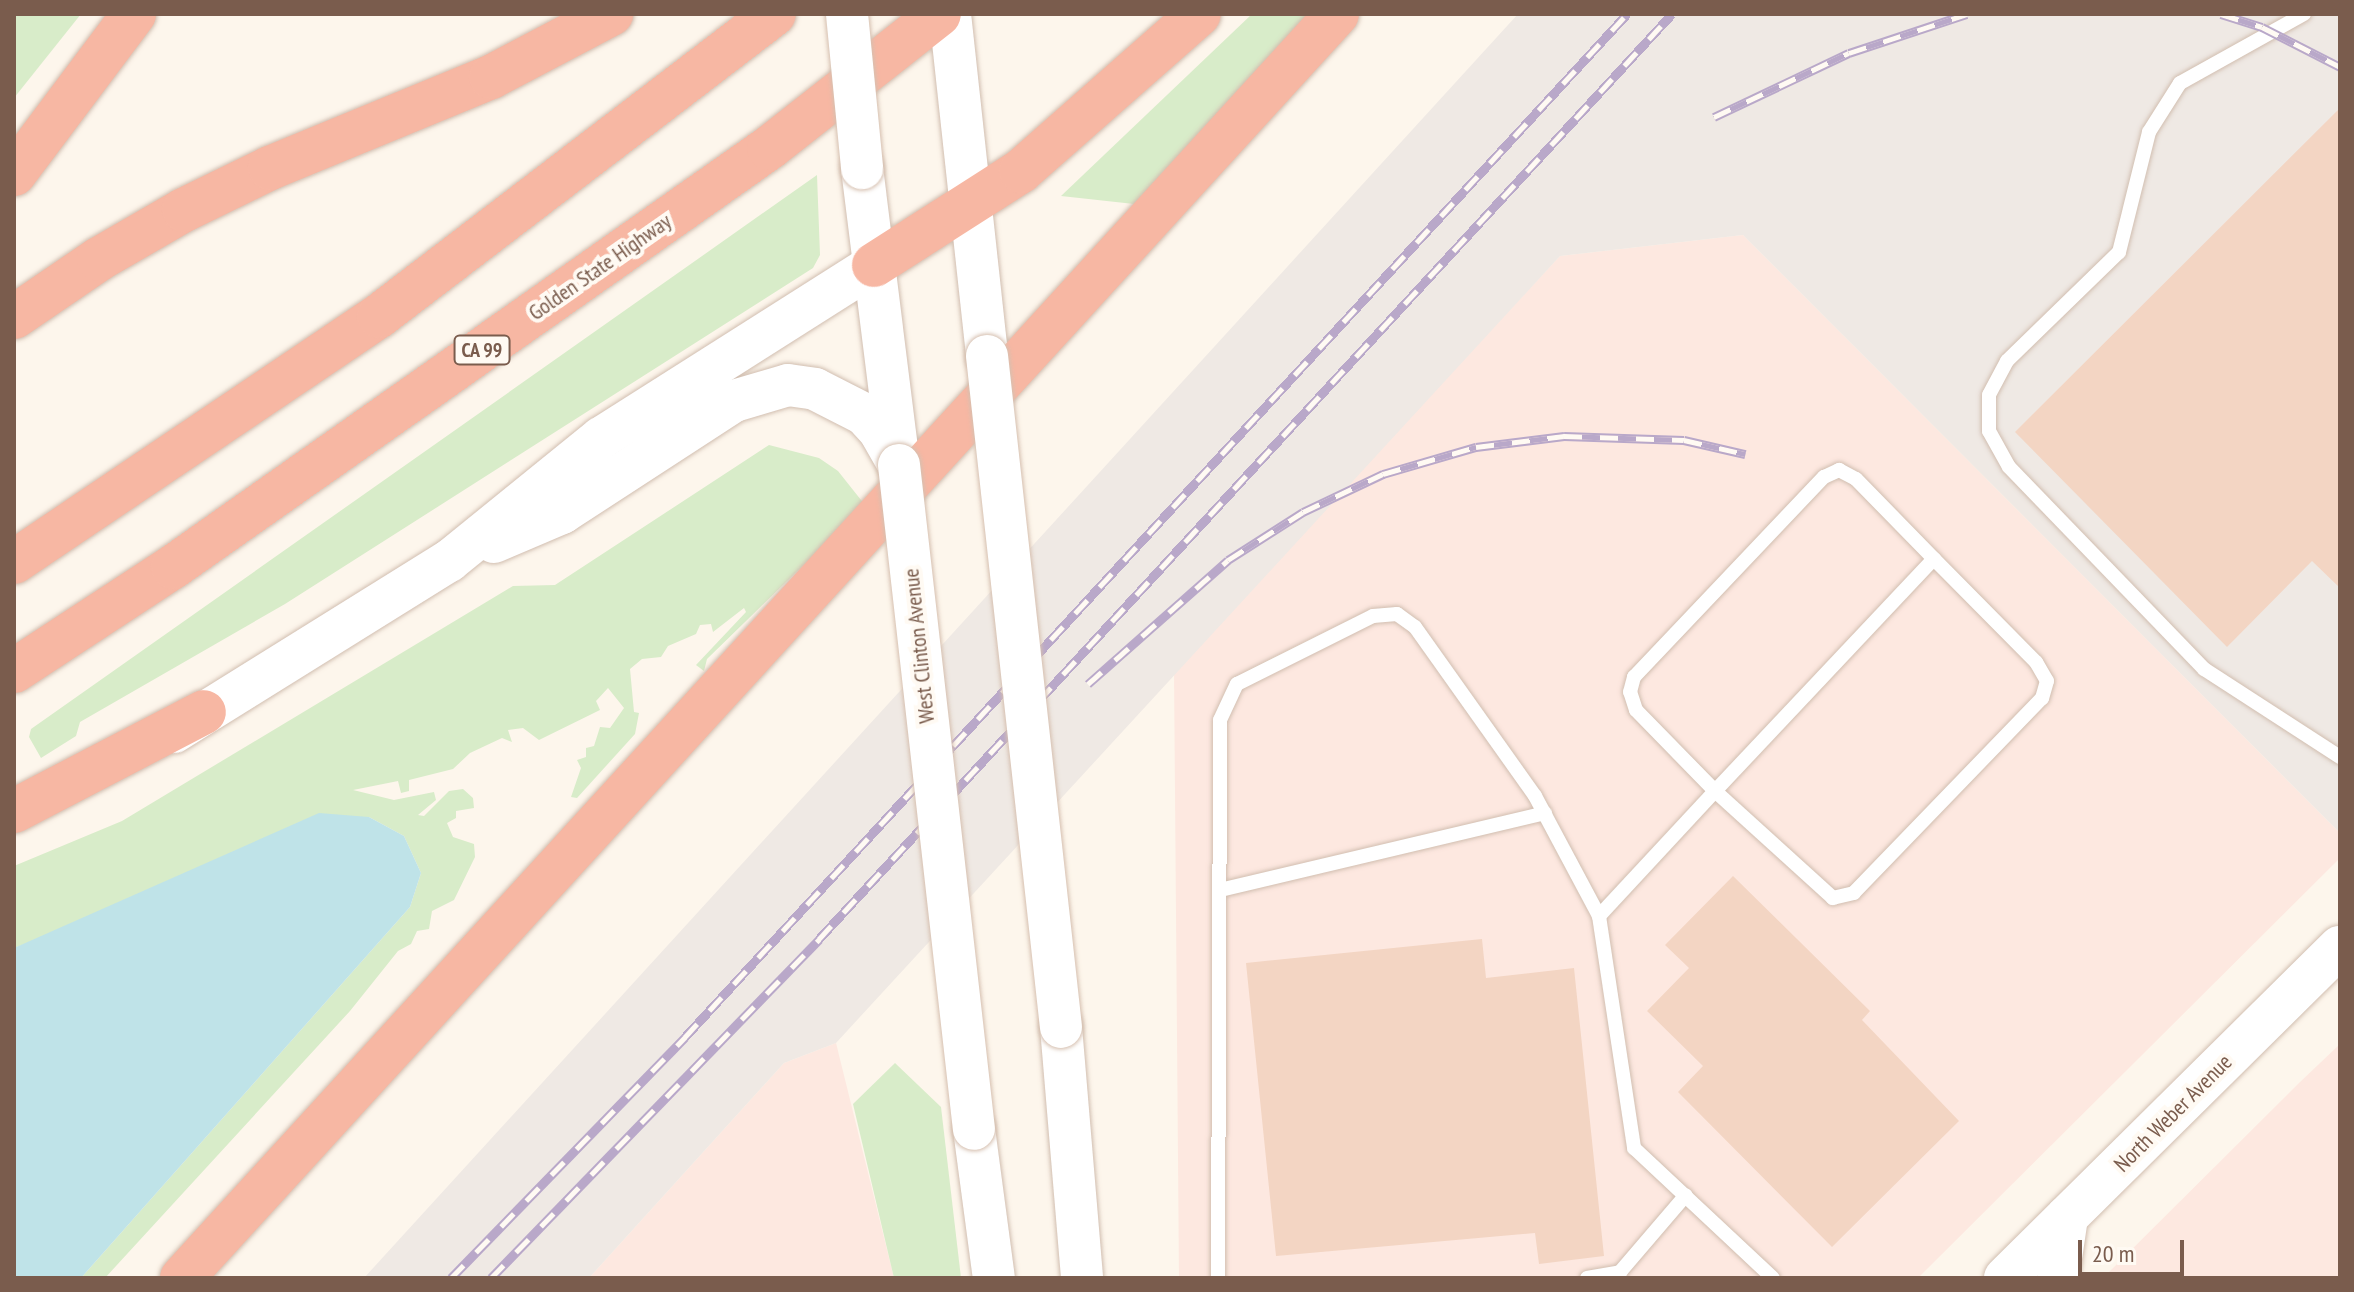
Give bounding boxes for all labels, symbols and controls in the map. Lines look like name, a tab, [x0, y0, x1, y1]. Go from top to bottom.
street label: Golden State Highway	[524, 208, 676, 326]
road number: CA 99	[452, 334, 512, 366]
street label: West Clinton Avenue	[898, 567, 940, 725]
street label: North Weber Avenue	[2108, 1048, 2238, 1178]
scale bar	[2082, 1224, 2188, 1274]
text: 20 m	[2092, 1238, 2134, 1269]

